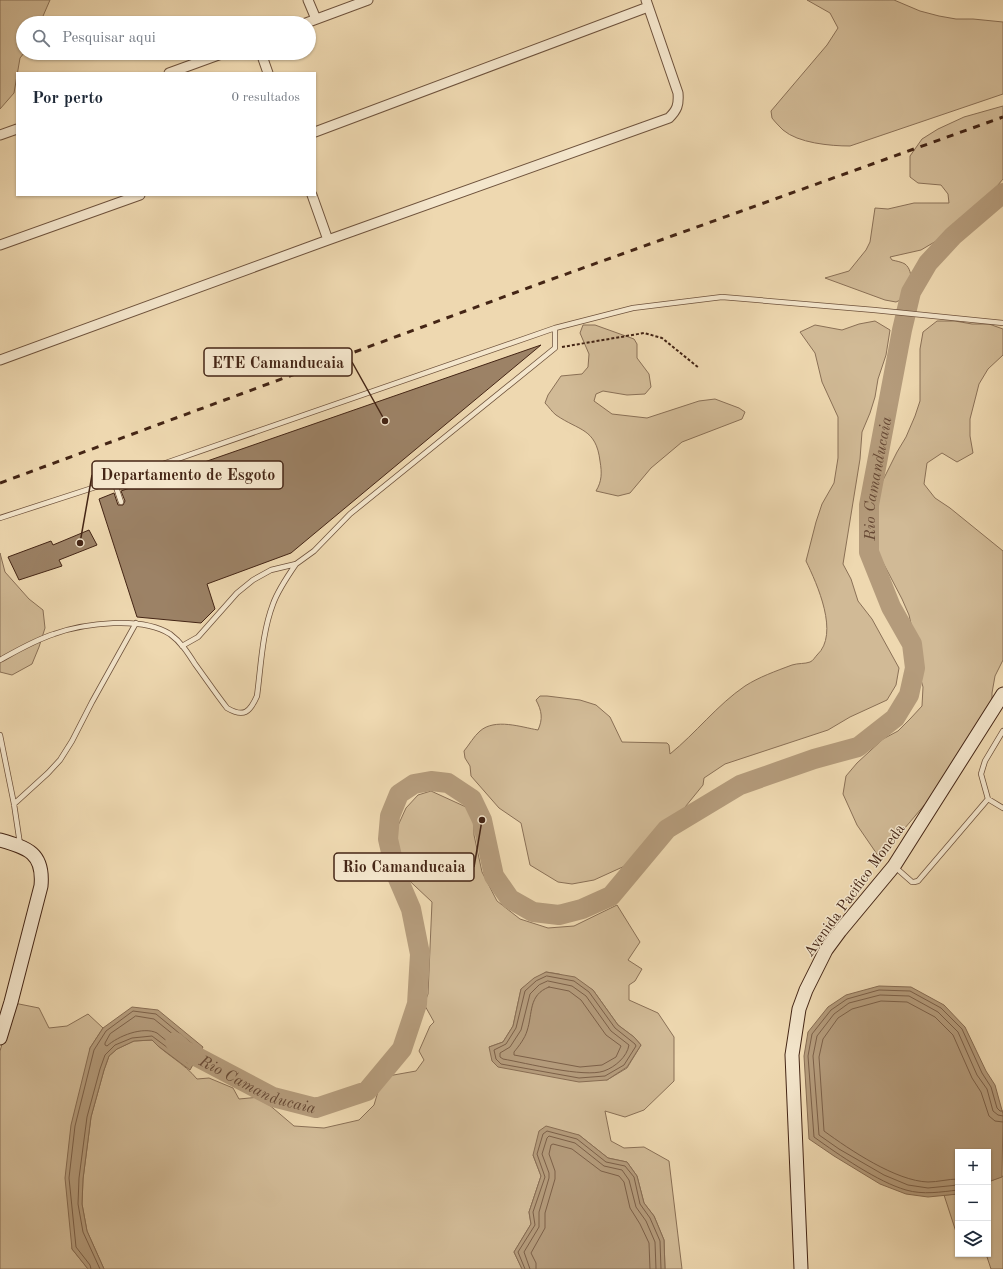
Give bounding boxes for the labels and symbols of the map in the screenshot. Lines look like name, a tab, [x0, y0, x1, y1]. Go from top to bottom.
callout: ETE Camanducaia	[204, 348, 352, 376]
text: ETE Camanducaia	[212, 356, 344, 372]
water label: Rio Camanducaia	[863, 415, 896, 542]
callout: Departamento de Esgoto	[92, 461, 283, 489]
text: Departamento de Esgoto	[101, 468, 275, 484]
street label: Avenida Pacifico Moneda	[802, 821, 909, 960]
callout: Rio Camanducaia	[334, 853, 474, 881]
text: Rio Camanducaia	[342, 860, 466, 876]
water label: Rio Camanducaia	[195, 1053, 318, 1118]

